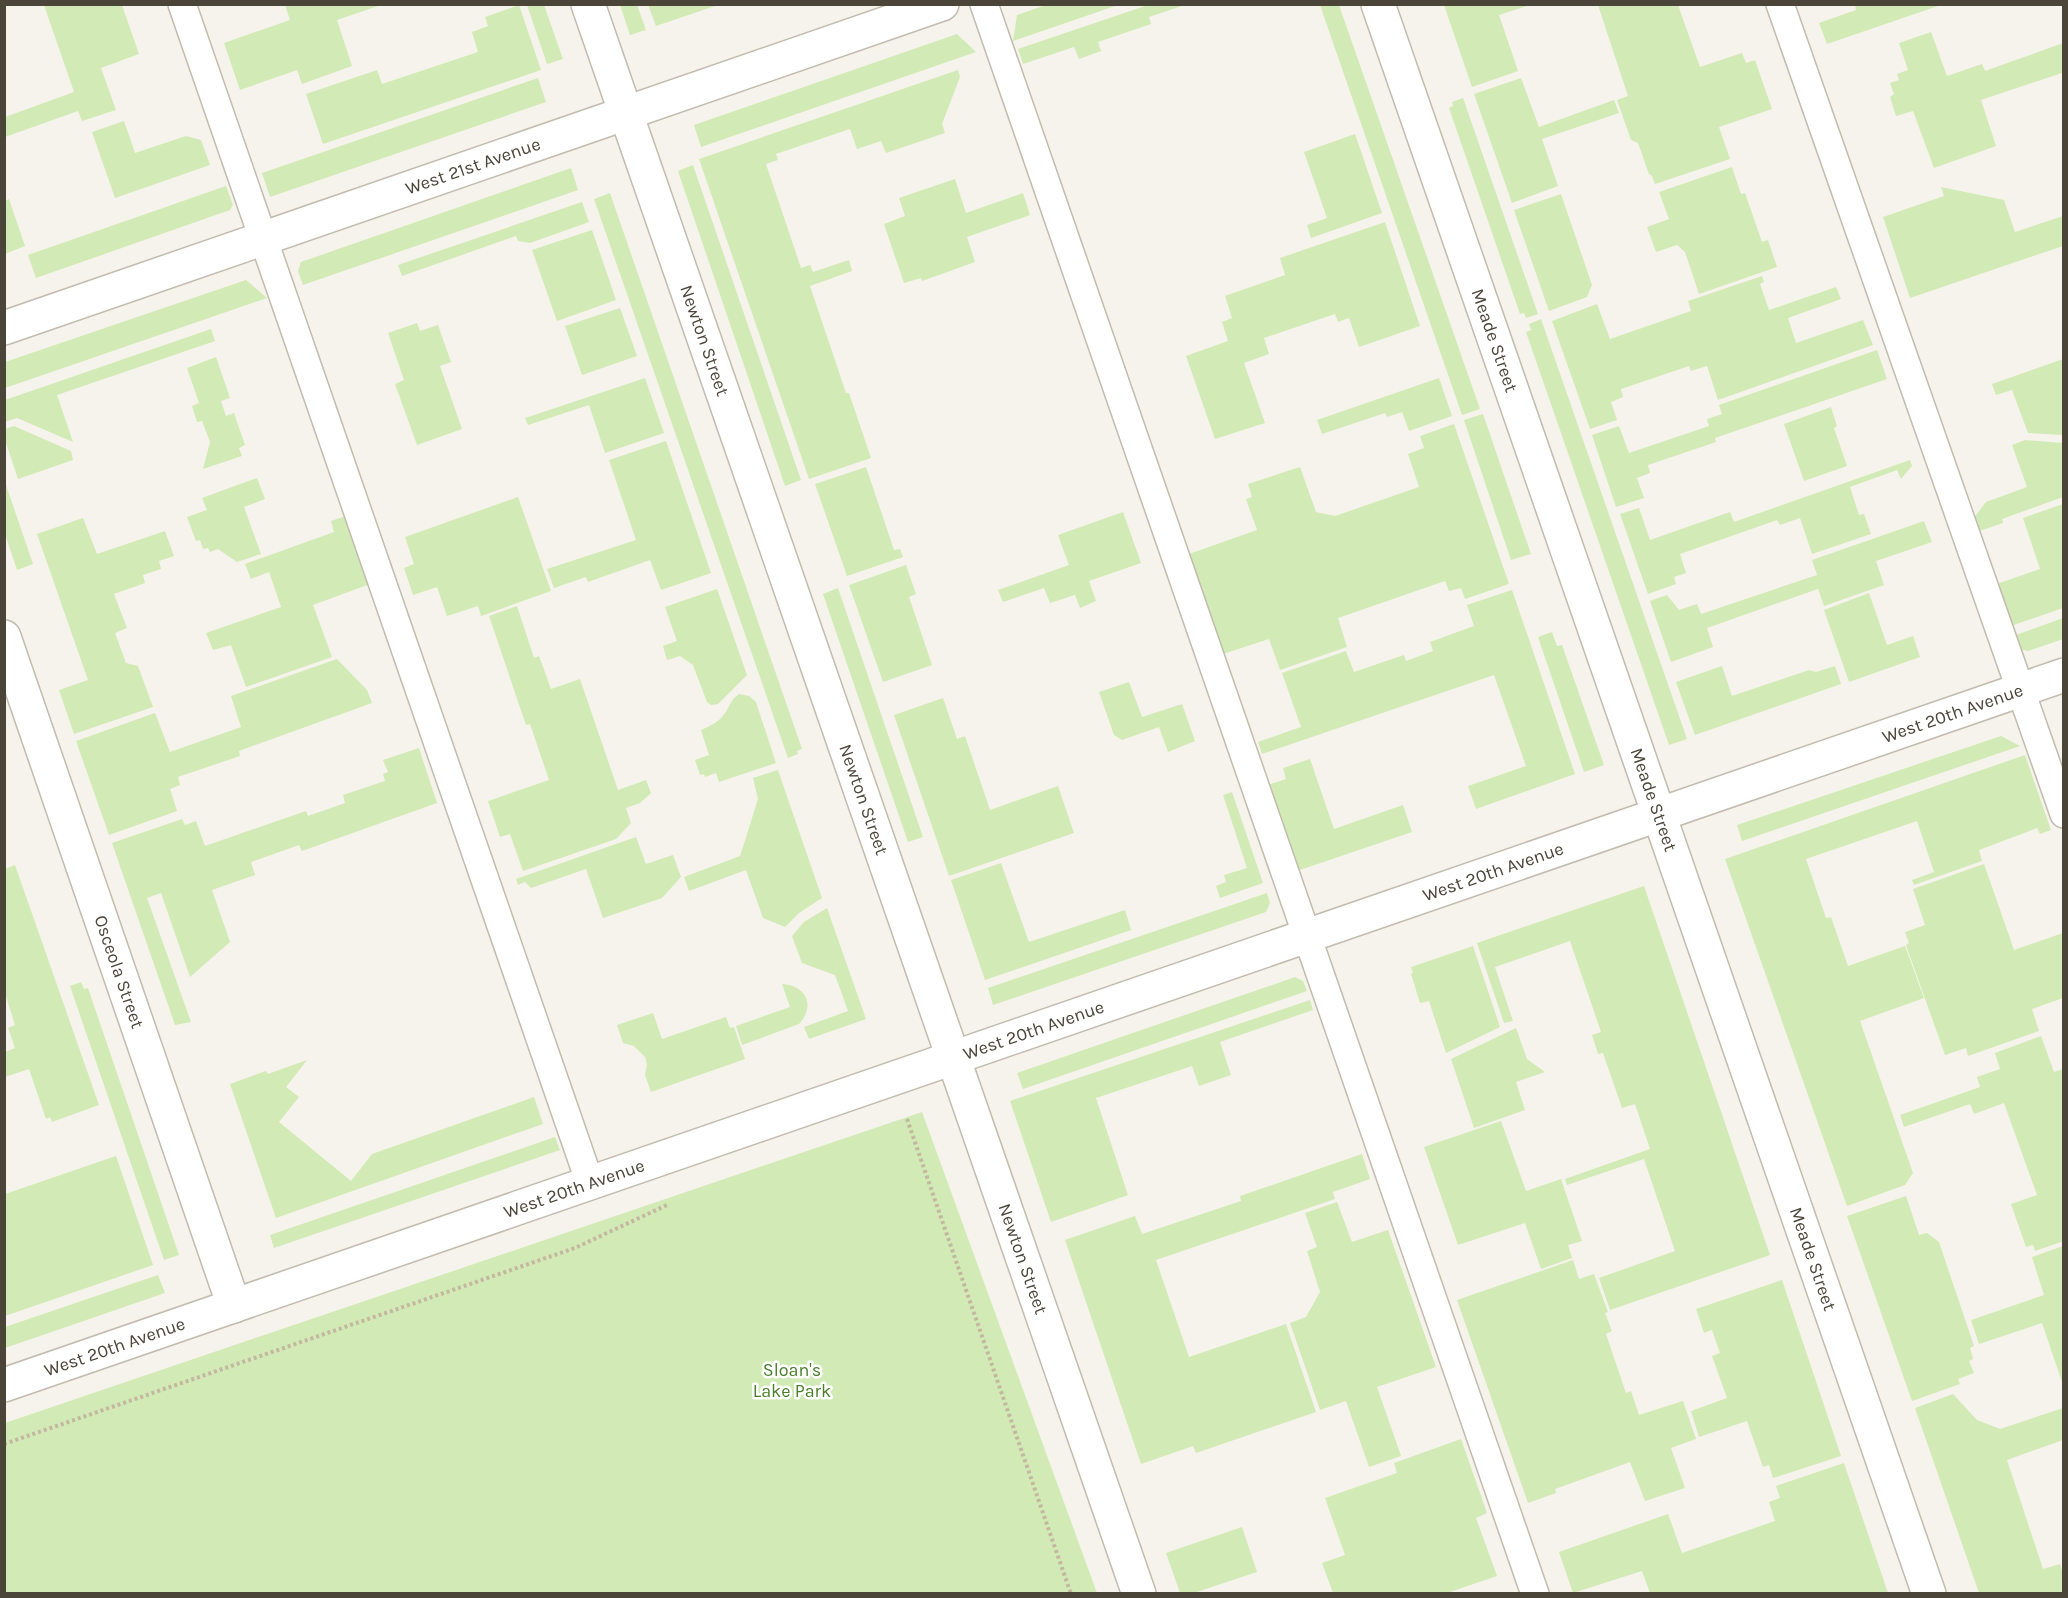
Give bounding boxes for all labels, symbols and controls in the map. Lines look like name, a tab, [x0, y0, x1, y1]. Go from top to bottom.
street label: West 21st Avenue	[402, 133, 543, 200]
street label: Newton Street	[675, 282, 734, 399]
street label: Meade Street	[1466, 286, 1523, 395]
street label: West 20th Avenue	[1879, 679, 2026, 748]
street label: Newton Street	[834, 741, 893, 858]
street label: Meade Street	[1626, 745, 1682, 854]
street label: West 20th Avenue	[1420, 837, 1566, 906]
street label: Osceola Street	[89, 912, 149, 1031]
street label: West 20th Avenue	[960, 996, 1107, 1065]
street label: West 20th Avenue	[501, 1154, 647, 1223]
street label: Newton Street	[993, 1200, 1052, 1317]
street label: Meade Street	[1785, 1204, 1841, 1314]
street label: West 20th Avenue	[41, 1312, 188, 1381]
park label: Sloan's Lake Park	[753, 1359, 831, 1402]

